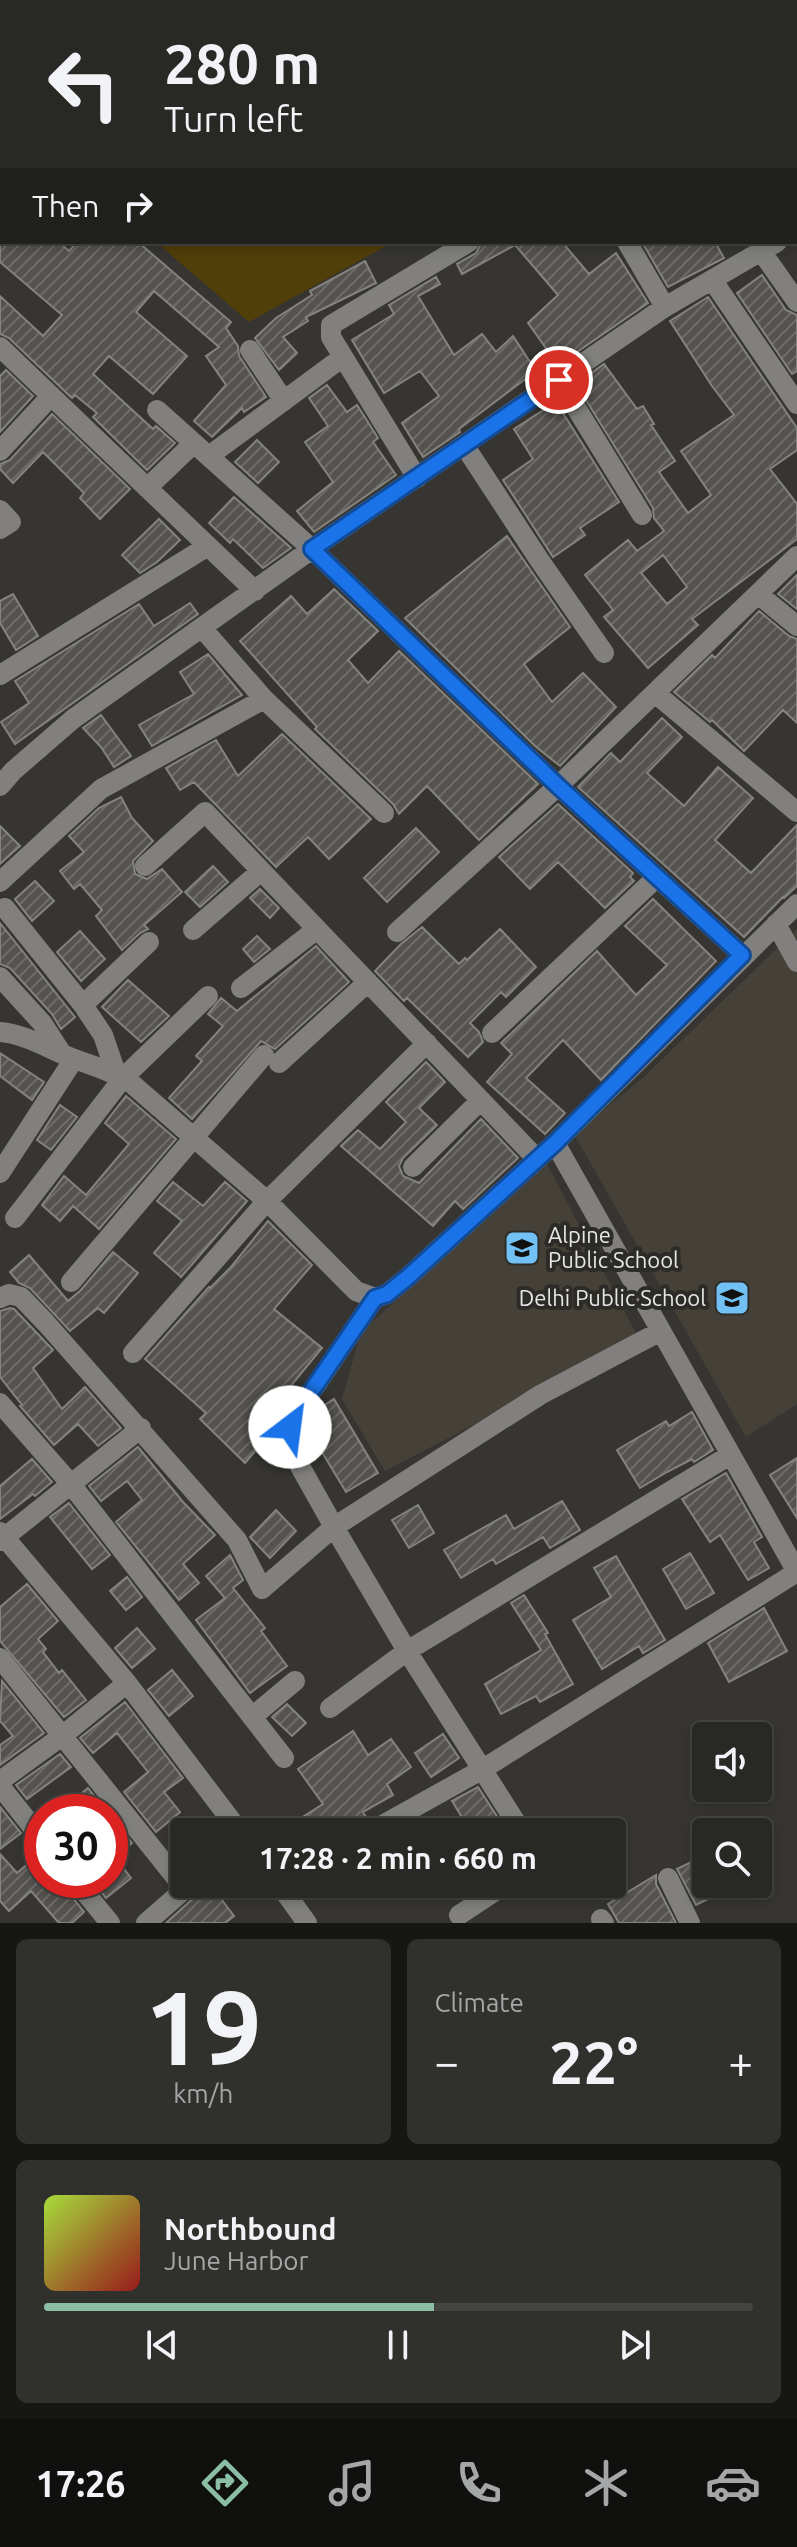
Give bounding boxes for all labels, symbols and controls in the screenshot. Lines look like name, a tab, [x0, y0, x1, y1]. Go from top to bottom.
icon: left	[32, 32, 136, 136]
text: 280 m	[164, 32, 320, 95]
text: Turn left	[164, 98, 303, 139]
icon: right	[116, 184, 160, 228]
text: Then	[32, 189, 100, 223]
pin	[525, 346, 593, 414]
icon: arrive	[537, 358, 581, 402]
place label: Alpine Public School	[548, 1222, 679, 1272]
school or university icon: Alpine Public School	[503, 1229, 541, 1267]
school or university icon: Delhi Public School	[713, 1279, 751, 1317]
place label: Delhi Public School	[519, 1285, 706, 1310]
position arrow	[248, 1385, 332, 1469]
map controls	[692, 1722, 772, 1898]
button: sound	[692, 1722, 772, 1802]
speed limit sign: 30	[24, 1794, 128, 1898]
button: search	[692, 1818, 772, 1898]
text: 17:28 · 2 min · 660 m	[259, 1841, 537, 1875]
text: 19	[145, 1968, 262, 2085]
text: Climate	[435, 1988, 524, 2017]
text: 22°	[549, 2028, 638, 2095]
text: −	[435, 2037, 459, 2086]
text: +	[728, 2037, 753, 2086]
text: km/h	[173, 2079, 233, 2108]
text: Northbound	[164, 2212, 336, 2246]
text: June Harbor	[164, 2246, 308, 2275]
icon: previous	[140, 2323, 184, 2367]
icon: pause	[376, 2323, 420, 2367]
icon: next	[613, 2323, 657, 2367]
icon: directions	[197, 2455, 253, 2511]
icon: music	[324, 2455, 380, 2511]
icon: phone	[451, 2455, 507, 2511]
icon: climate	[578, 2455, 634, 2511]
icon: car	[705, 2455, 761, 2511]
text: 17:26	[36, 2463, 126, 2504]

